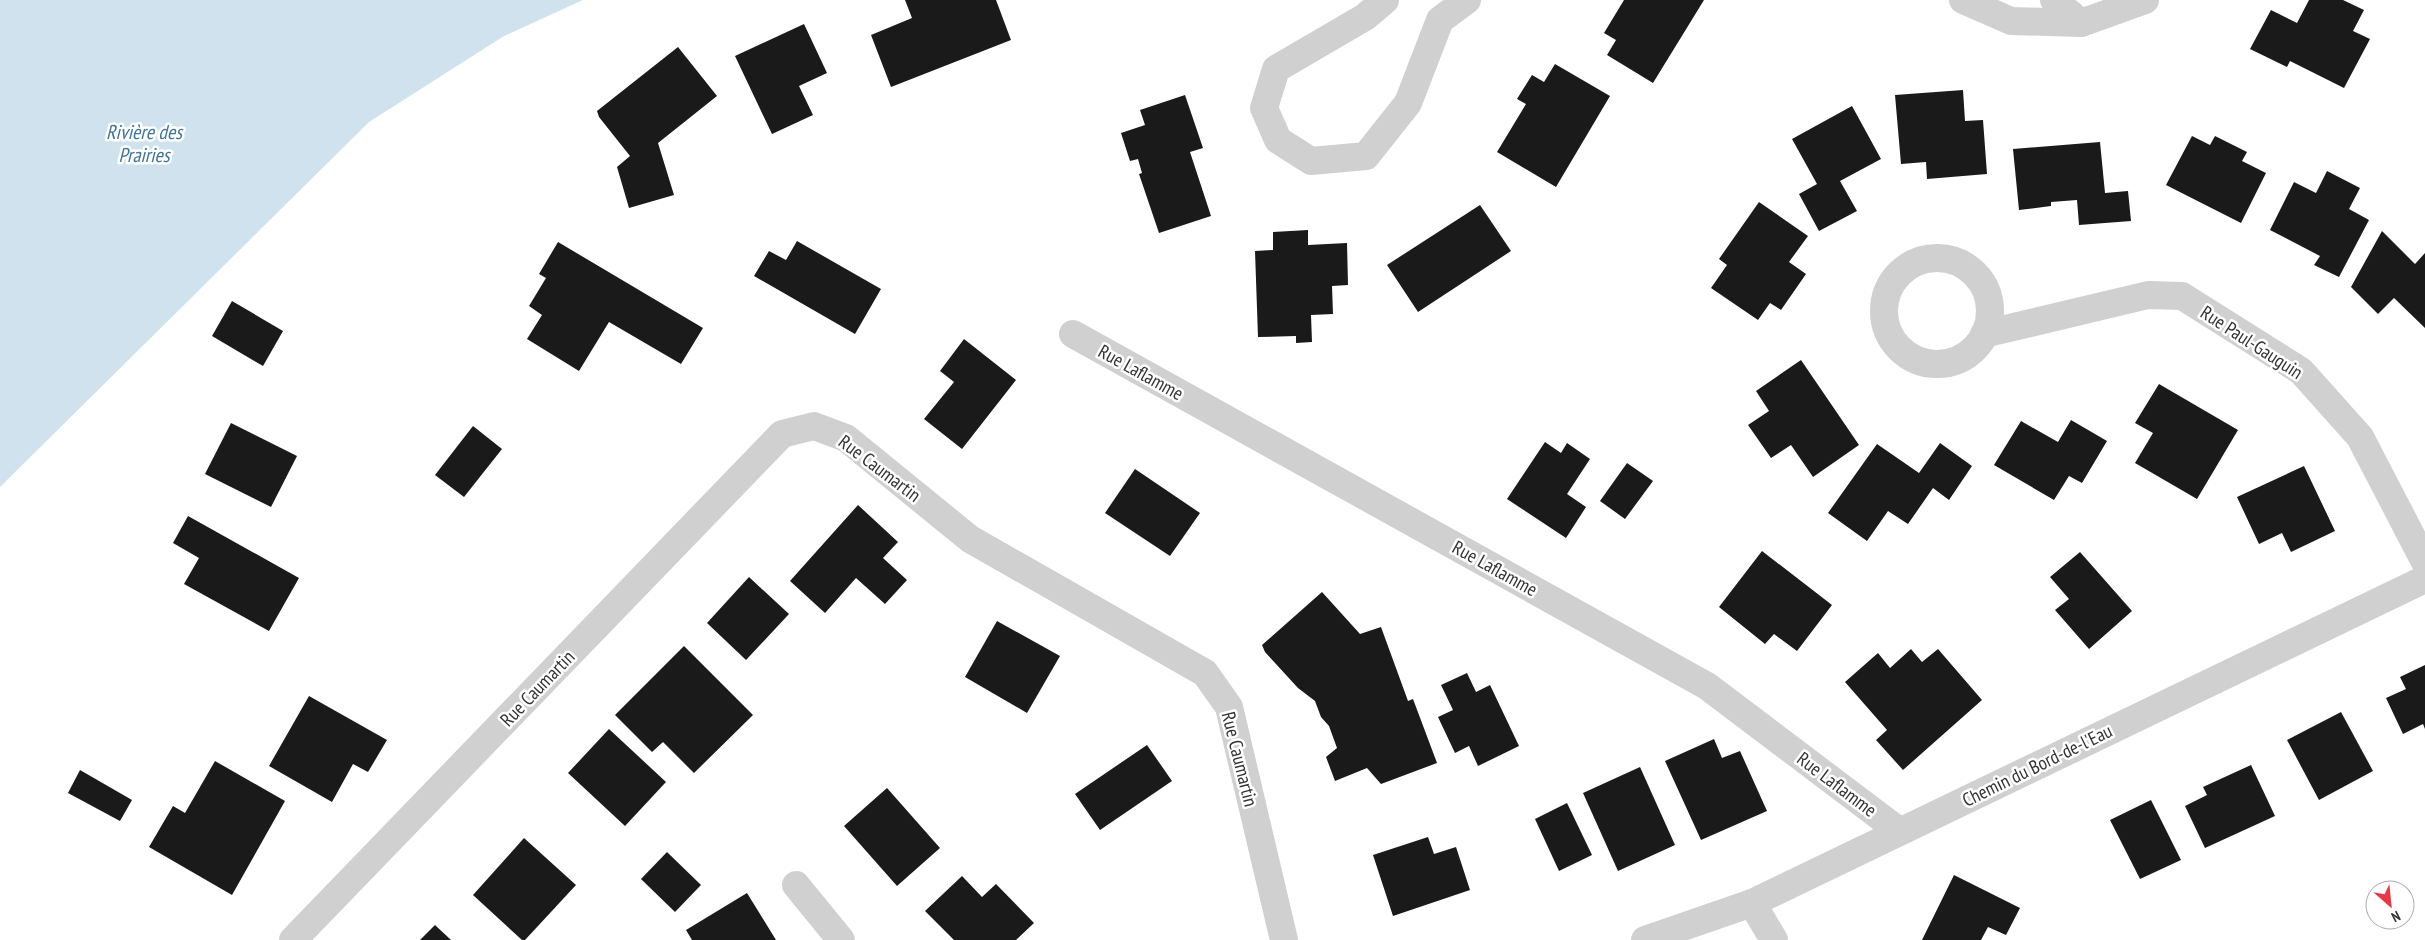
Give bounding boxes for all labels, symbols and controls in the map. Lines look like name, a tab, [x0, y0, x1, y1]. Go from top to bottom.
water label: Rivière des Prairies	[106, 119, 184, 168]
street label: Rue Paul-Gauguin	[2196, 300, 2308, 384]
street label: Rue Laflamme	[1094, 339, 1188, 405]
street label: Rue Caumartin	[834, 429, 926, 507]
street label: Rue Laflamme	[1448, 535, 1542, 601]
street label: Rue Caumartin	[495, 645, 579, 731]
street label: Rue Caumartin	[1217, 709, 1263, 809]
street label: Chemin du Bord-de-l'Eau	[1958, 718, 2116, 812]
street label: Rue Laflamme	[1792, 746, 1882, 822]
north arrow	[2365, 880, 2415, 930]
text: N	[2388, 907, 2403, 926]

